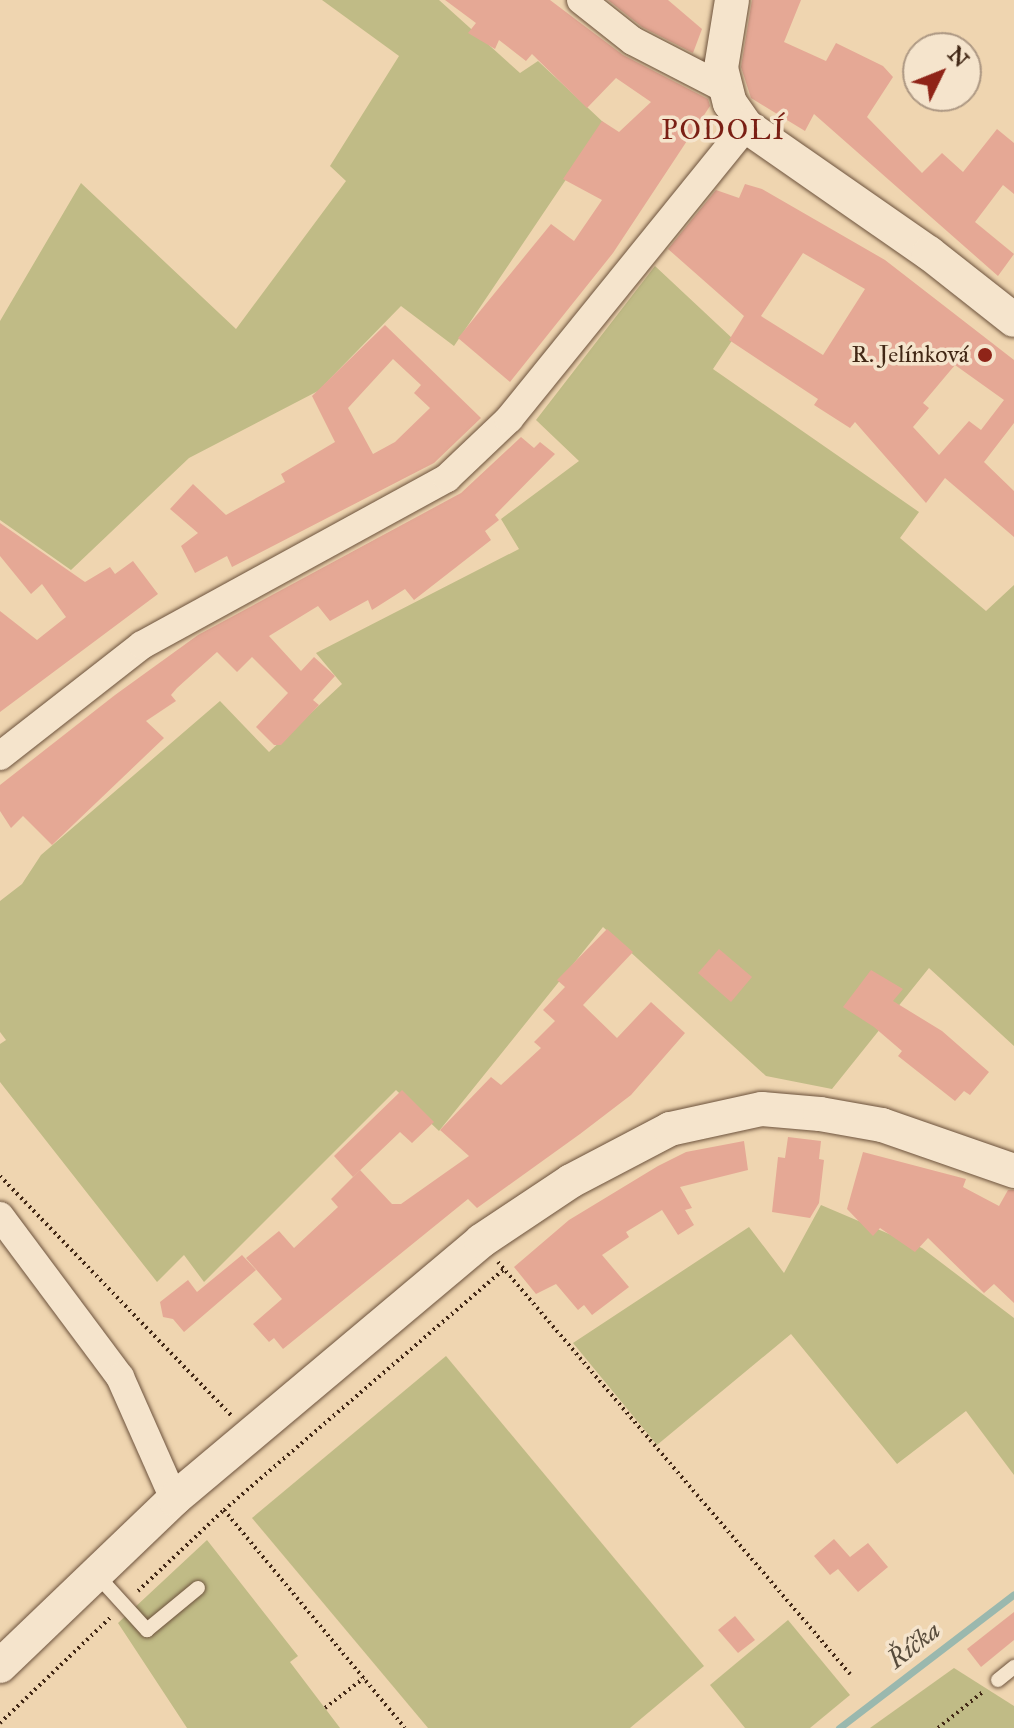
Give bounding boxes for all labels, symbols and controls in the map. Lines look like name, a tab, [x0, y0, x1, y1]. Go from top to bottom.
north arrow	[902, 32, 982, 112]
text: N	[942, 41, 975, 73]
district label: PODOLÍ	[662, 113, 786, 147]
place label: R. Jelínková	[852, 341, 969, 369]
marker: R. Jelínková	[976, 346, 994, 364]
water label: Říčka	[881, 1615, 947, 1675]

